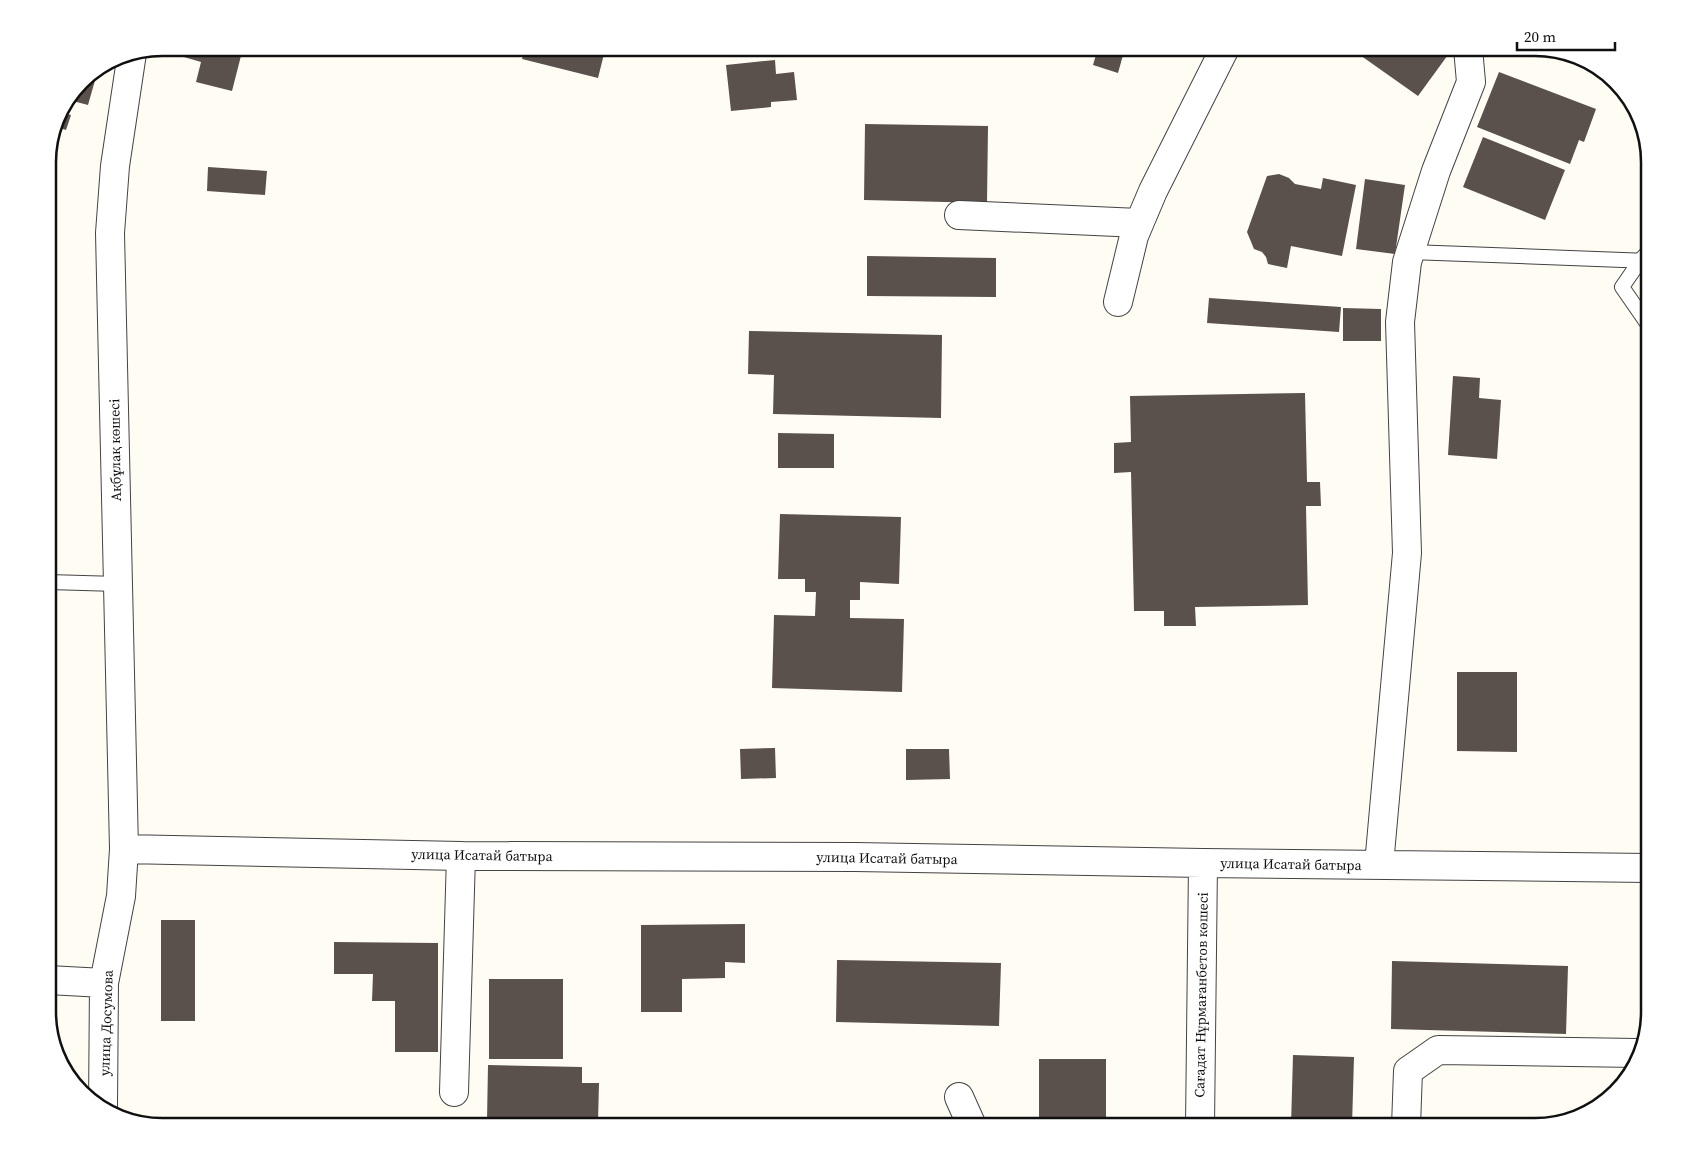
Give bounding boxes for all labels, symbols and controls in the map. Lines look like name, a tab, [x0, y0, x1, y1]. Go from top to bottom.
scale bar	[1517, 20, 1614, 52]
text: 20 m	[1524, 26, 1556, 47]
street label: Ақбұлақ көшесі	[104, 399, 126, 501]
street label: улица Исатай батыра	[411, 844, 554, 866]
street label: улица Исатай батыра	[816, 847, 959, 869]
street label: улица Исатай батыра	[1220, 853, 1363, 875]
street label: Сағадат Нұрмағанбетов көшесі	[1189, 892, 1213, 1098]
street label: улица Досумова	[94, 969, 118, 1076]

